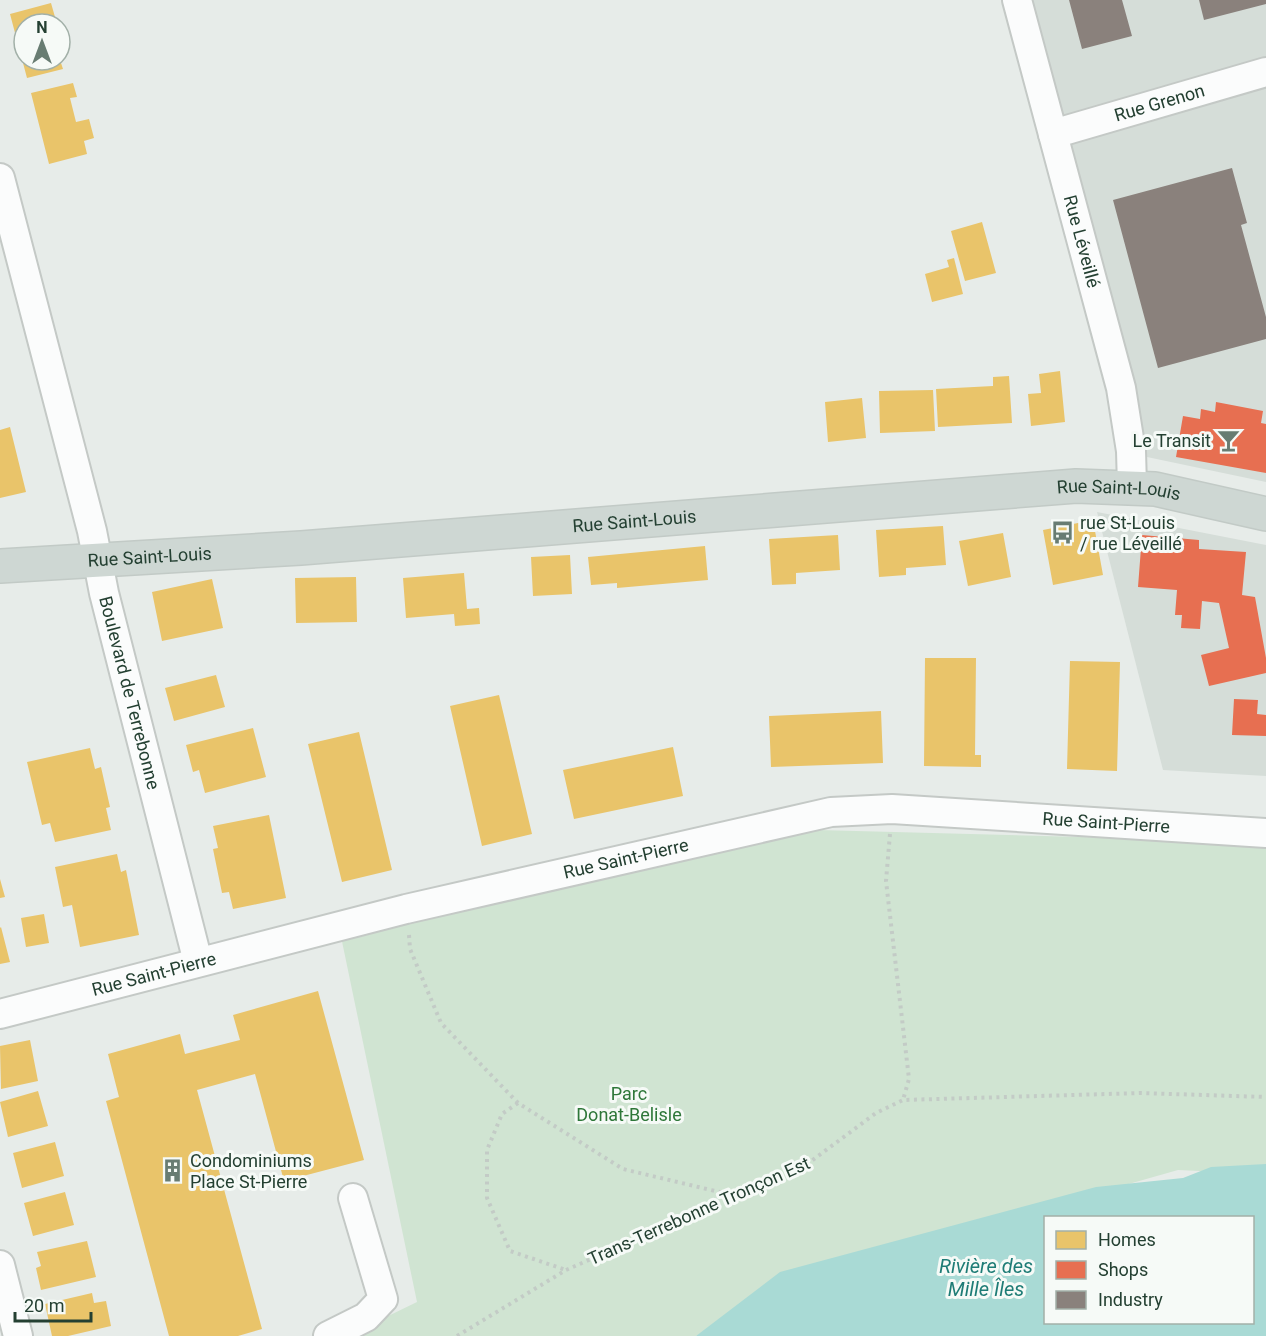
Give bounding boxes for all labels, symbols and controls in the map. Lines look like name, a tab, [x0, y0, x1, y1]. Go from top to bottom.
north arrow	[12, 12, 72, 72]
text: N	[36, 18, 48, 37]
street label: Rue Grenon	[1112, 79, 1207, 126]
street label: Rue Léveillé	[1060, 193, 1105, 290]
bar icon: Le Transit	[1216, 428, 1242, 454]
place label: Le Transit	[1133, 430, 1211, 451]
street label: Rue Saint-Louis	[1056, 475, 1183, 504]
street label: Rue Saint-Louis	[572, 505, 697, 536]
place label: rue St-Louis / rue Léveillé	[1080, 512, 1182, 554]
bus stop icon: rue St-Louis / rue Léveillé	[1049, 520, 1075, 546]
street label: Rue Saint-Louis	[87, 542, 212, 571]
street label: Boulevard de Terrebonne	[95, 594, 165, 792]
street label: Rue Saint-Pierre	[1042, 808, 1171, 837]
street label: Rue Saint-Pierre	[561, 834, 690, 883]
street label: Rue Saint-Pierre	[89, 948, 218, 1000]
park label: Parc Donat-Belisle	[576, 1083, 682, 1125]
place label: Condominiums Place St-Pierre	[190, 1150, 312, 1192]
street label: Trans-Terrebonne Tronçon Est	[585, 1152, 813, 1269]
building icon: Condominiums Place St-Pierre	[159, 1158, 185, 1184]
legend	[1044, 1216, 1254, 1324]
text: Homes	[1098, 1229, 1156, 1250]
water label: Rivière des Mille Îles	[939, 1254, 1033, 1301]
text: Shops	[1098, 1259, 1148, 1280]
scale bar	[15, 1285, 92, 1323]
text: Industry	[1098, 1289, 1163, 1310]
text: 20 m	[24, 1295, 64, 1316]

